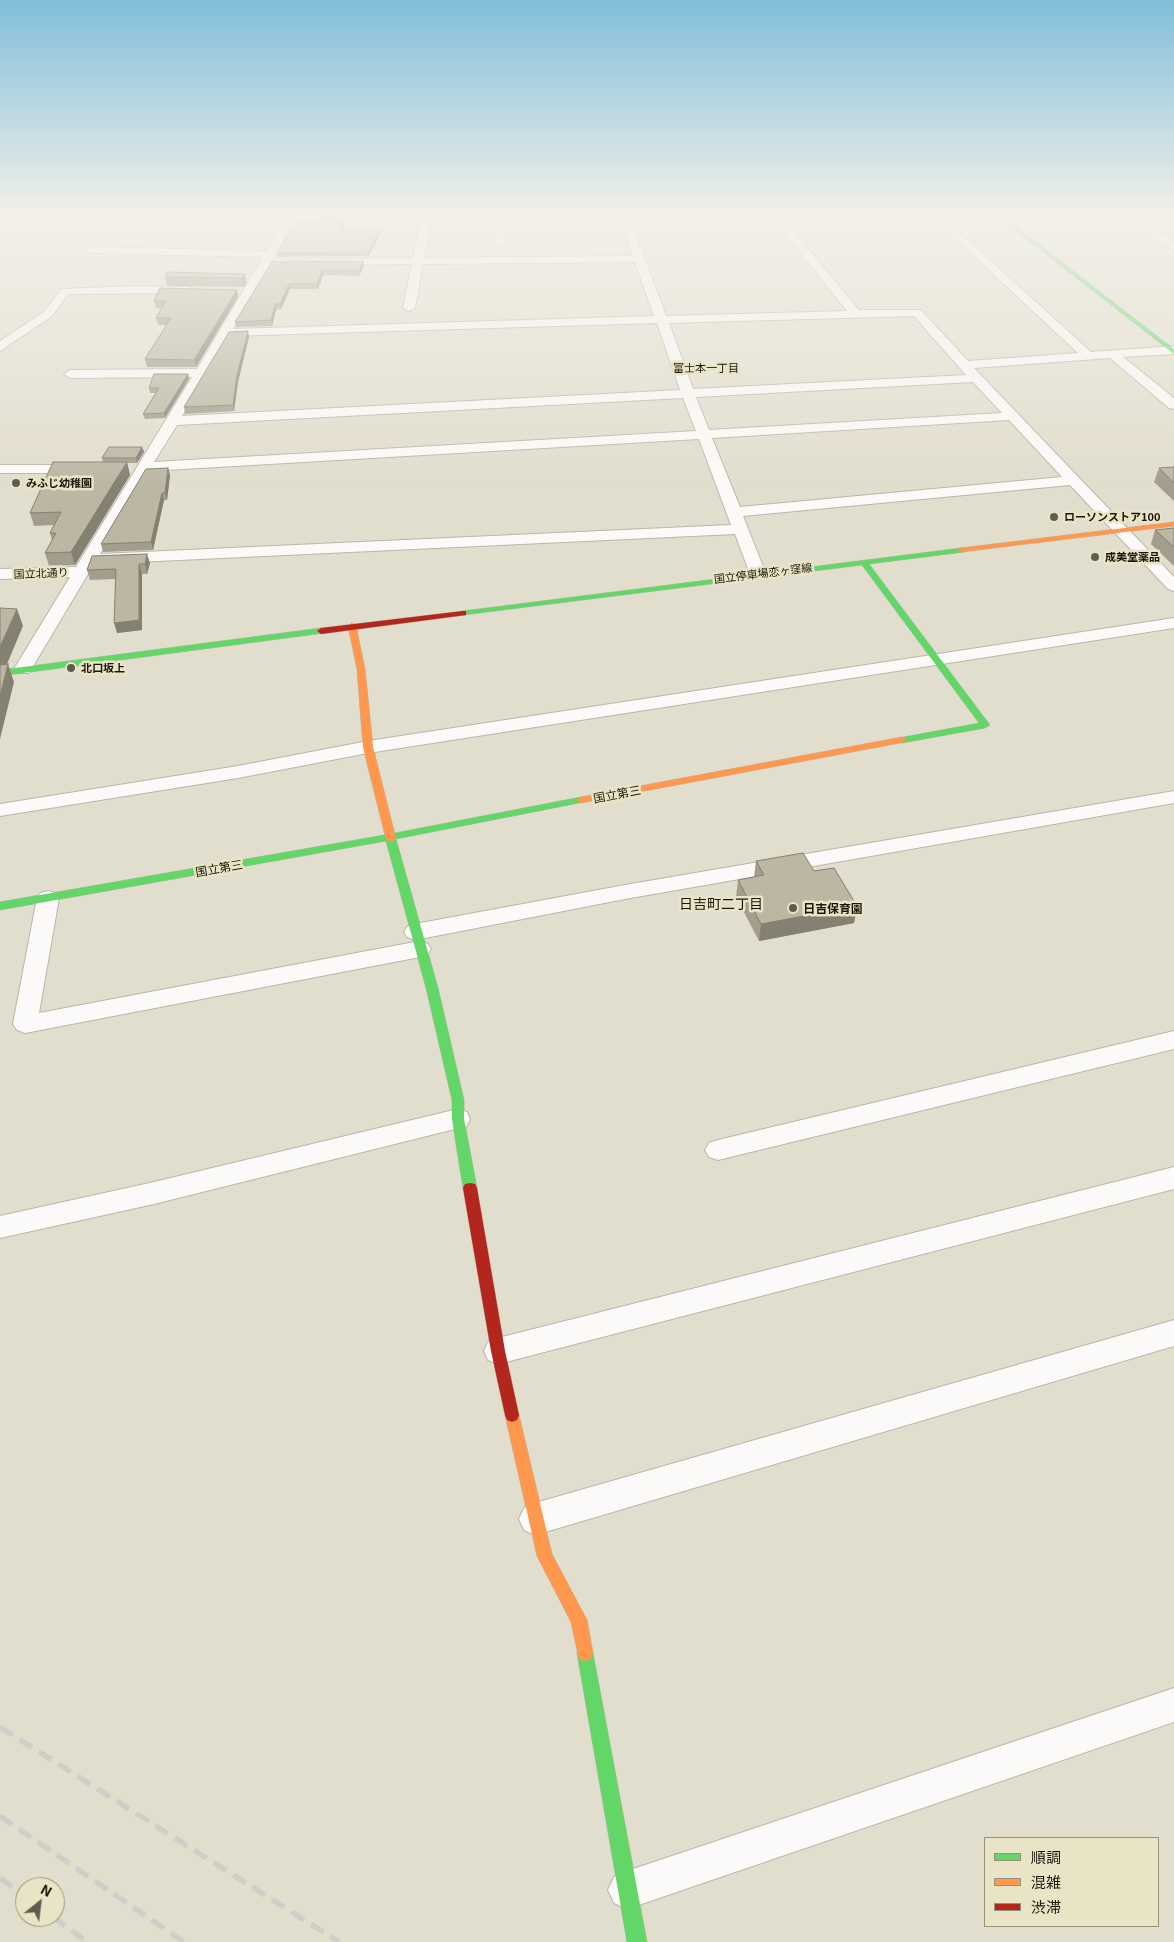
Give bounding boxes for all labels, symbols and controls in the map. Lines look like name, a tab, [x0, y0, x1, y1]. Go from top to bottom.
district label: 富士本一丁目	[673, 361, 739, 375]
place label: みふじ幼稚園	[26, 476, 92, 490]
marker: みふじ幼稚園	[10, 477, 22, 489]
place label: ローソンストア100	[1064, 510, 1160, 524]
marker: ローソンストア100	[1048, 511, 1060, 523]
place label: 成美堂薬品	[1105, 550, 1160, 564]
marker: 成美堂薬品	[1089, 551, 1101, 563]
street label: 国立停車場恋ヶ窪線	[713, 560, 813, 586]
street label: 国立北通り	[13, 565, 69, 581]
place label: 北口坂上	[81, 661, 125, 675]
marker: 北口坂上	[65, 662, 77, 674]
street label: 国立第三	[592, 782, 642, 806]
street label: 国立第三	[194, 857, 244, 879]
district label: 日吉町二丁目	[679, 896, 763, 912]
place label: 日吉保育園	[803, 901, 863, 915]
marker: 日吉保育園	[787, 902, 799, 914]
legend	[984, 1837, 1159, 1927]
text: 順調	[1031, 1846, 1061, 1867]
text: 混雑	[1031, 1871, 1061, 1892]
north arrow	[15, 1877, 65, 1927]
text: N	[37, 1878, 56, 1901]
text: 渋滞	[1031, 1896, 1061, 1917]

